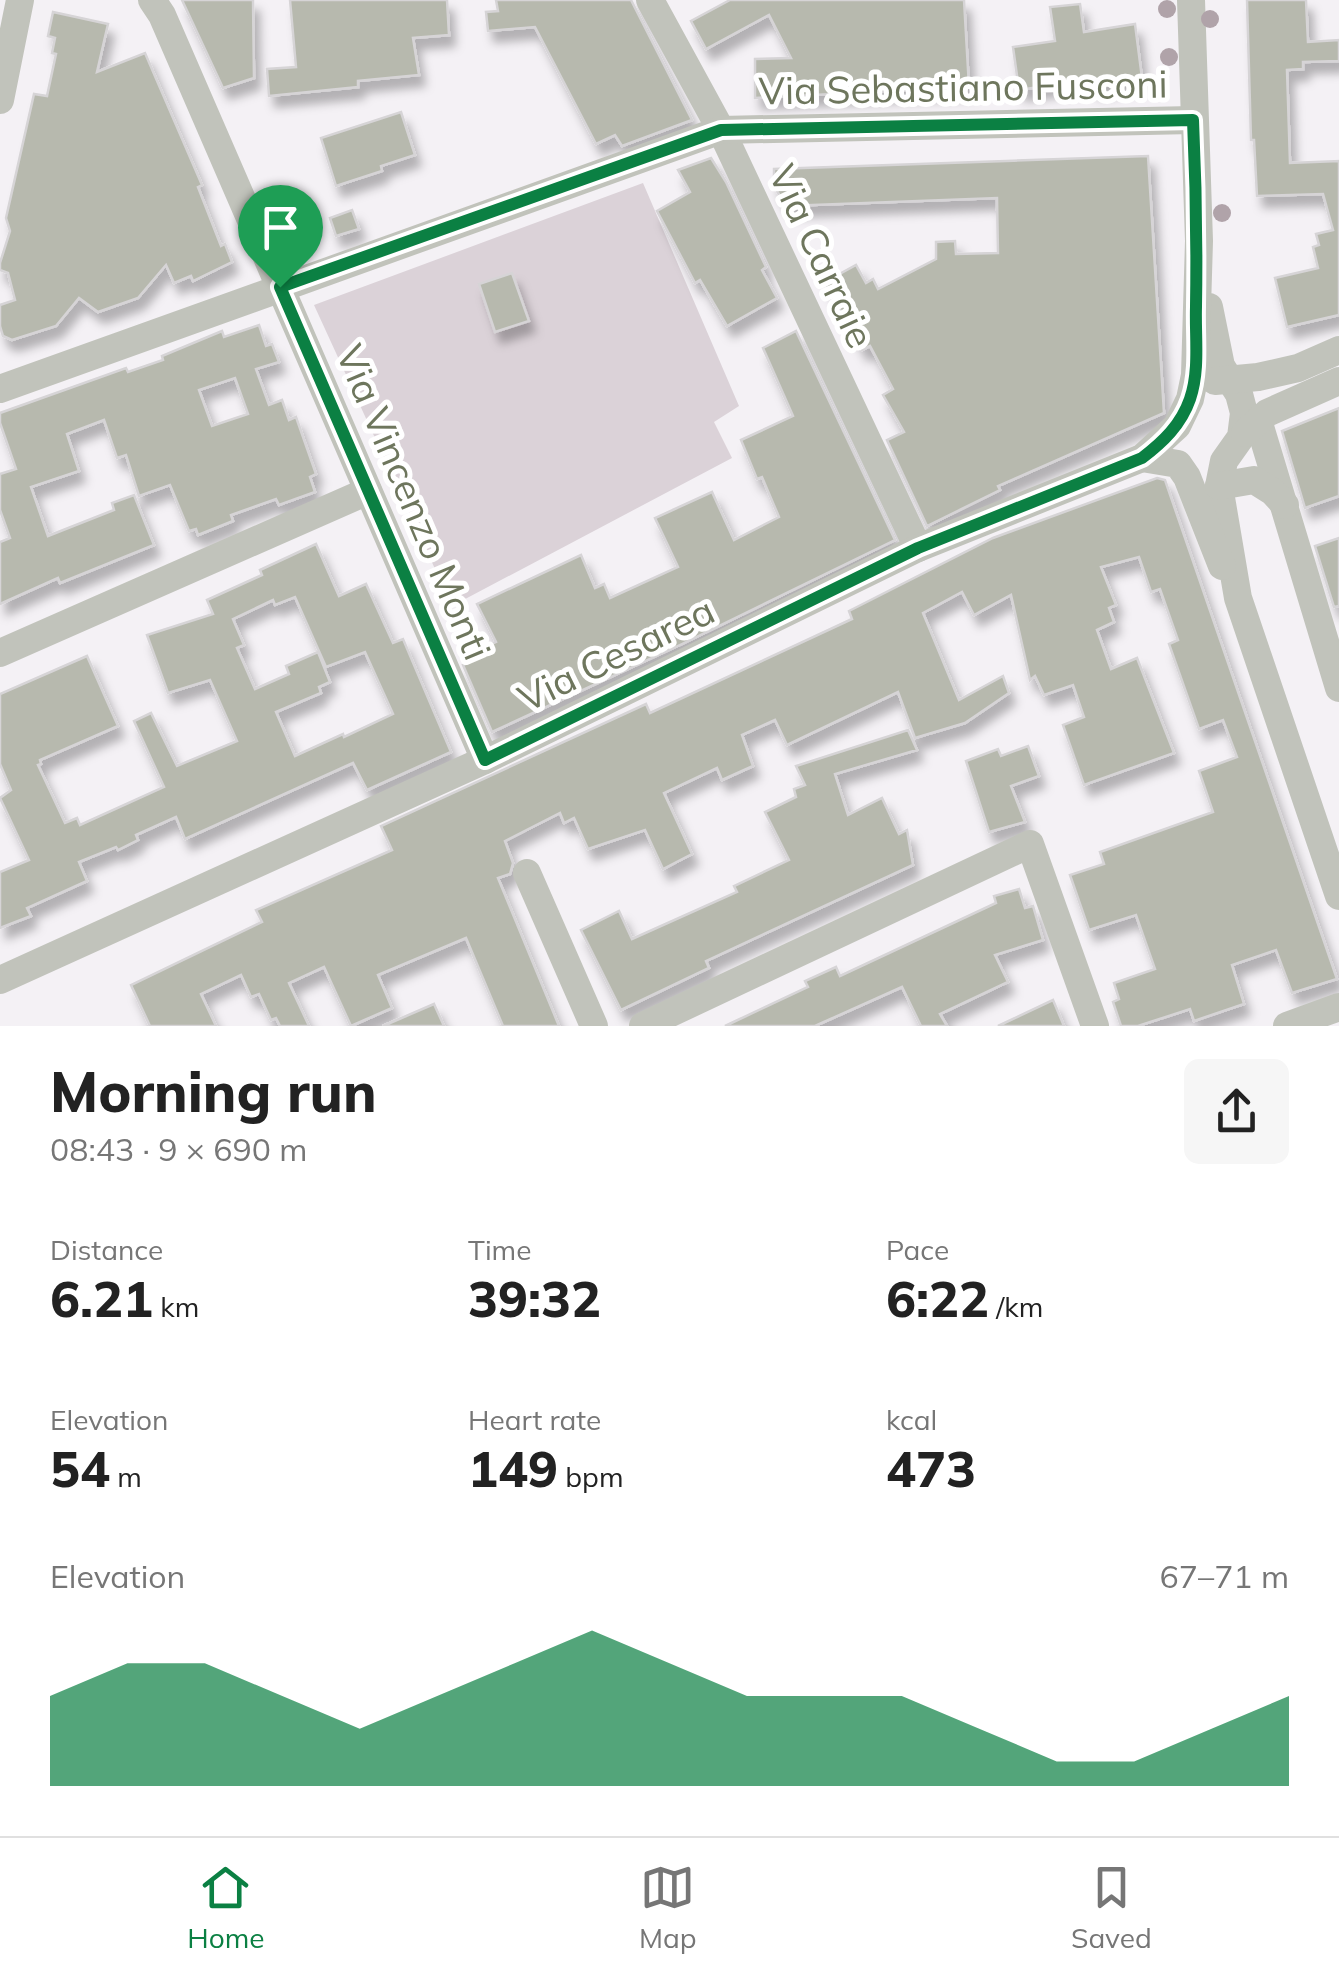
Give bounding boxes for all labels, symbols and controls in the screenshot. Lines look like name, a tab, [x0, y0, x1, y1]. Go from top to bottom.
street label: Via Sebastiano Fusconi	[758, 59, 1168, 115]
street label: Via Carraie	[759, 157, 885, 355]
pin	[238, 185, 323, 288]
icon: arrive	[253, 200, 308, 255]
street label: Via Vincenzo Monti	[326, 337, 502, 667]
street label: Via Cesarea	[510, 586, 722, 722]
text: Morning run	[50, 1057, 377, 1126]
button: share	[1184, 1059, 1289, 1164]
text: 08:43 · 9 × 690 m	[50, 1129, 307, 1169]
text: Distance	[50, 1232, 163, 1267]
text: Time	[468, 1232, 531, 1267]
text: Pace	[886, 1232, 949, 1267]
text: 6.21	[50, 1267, 153, 1330]
text: 39:32	[468, 1267, 601, 1330]
text: 6:22	[886, 1267, 989, 1330]
text: km	[153, 1289, 199, 1324]
text: /km	[989, 1289, 1043, 1324]
text: Elevation	[50, 1402, 168, 1437]
text: Heart rate	[468, 1402, 601, 1437]
text: kcal	[886, 1402, 937, 1437]
text: 54	[50, 1437, 110, 1500]
text: 149	[468, 1437, 558, 1500]
text: 473	[886, 1437, 976, 1500]
text: m	[110, 1459, 142, 1494]
text: bpm	[558, 1459, 624, 1494]
text: Elevation	[50, 1556, 185, 1596]
text: 67–71 m	[1160, 1556, 1289, 1596]
tab: Home	[187, 1860, 264, 1955]
tab: Map	[639, 1860, 697, 1955]
tab: Saved	[1071, 1860, 1152, 1955]

